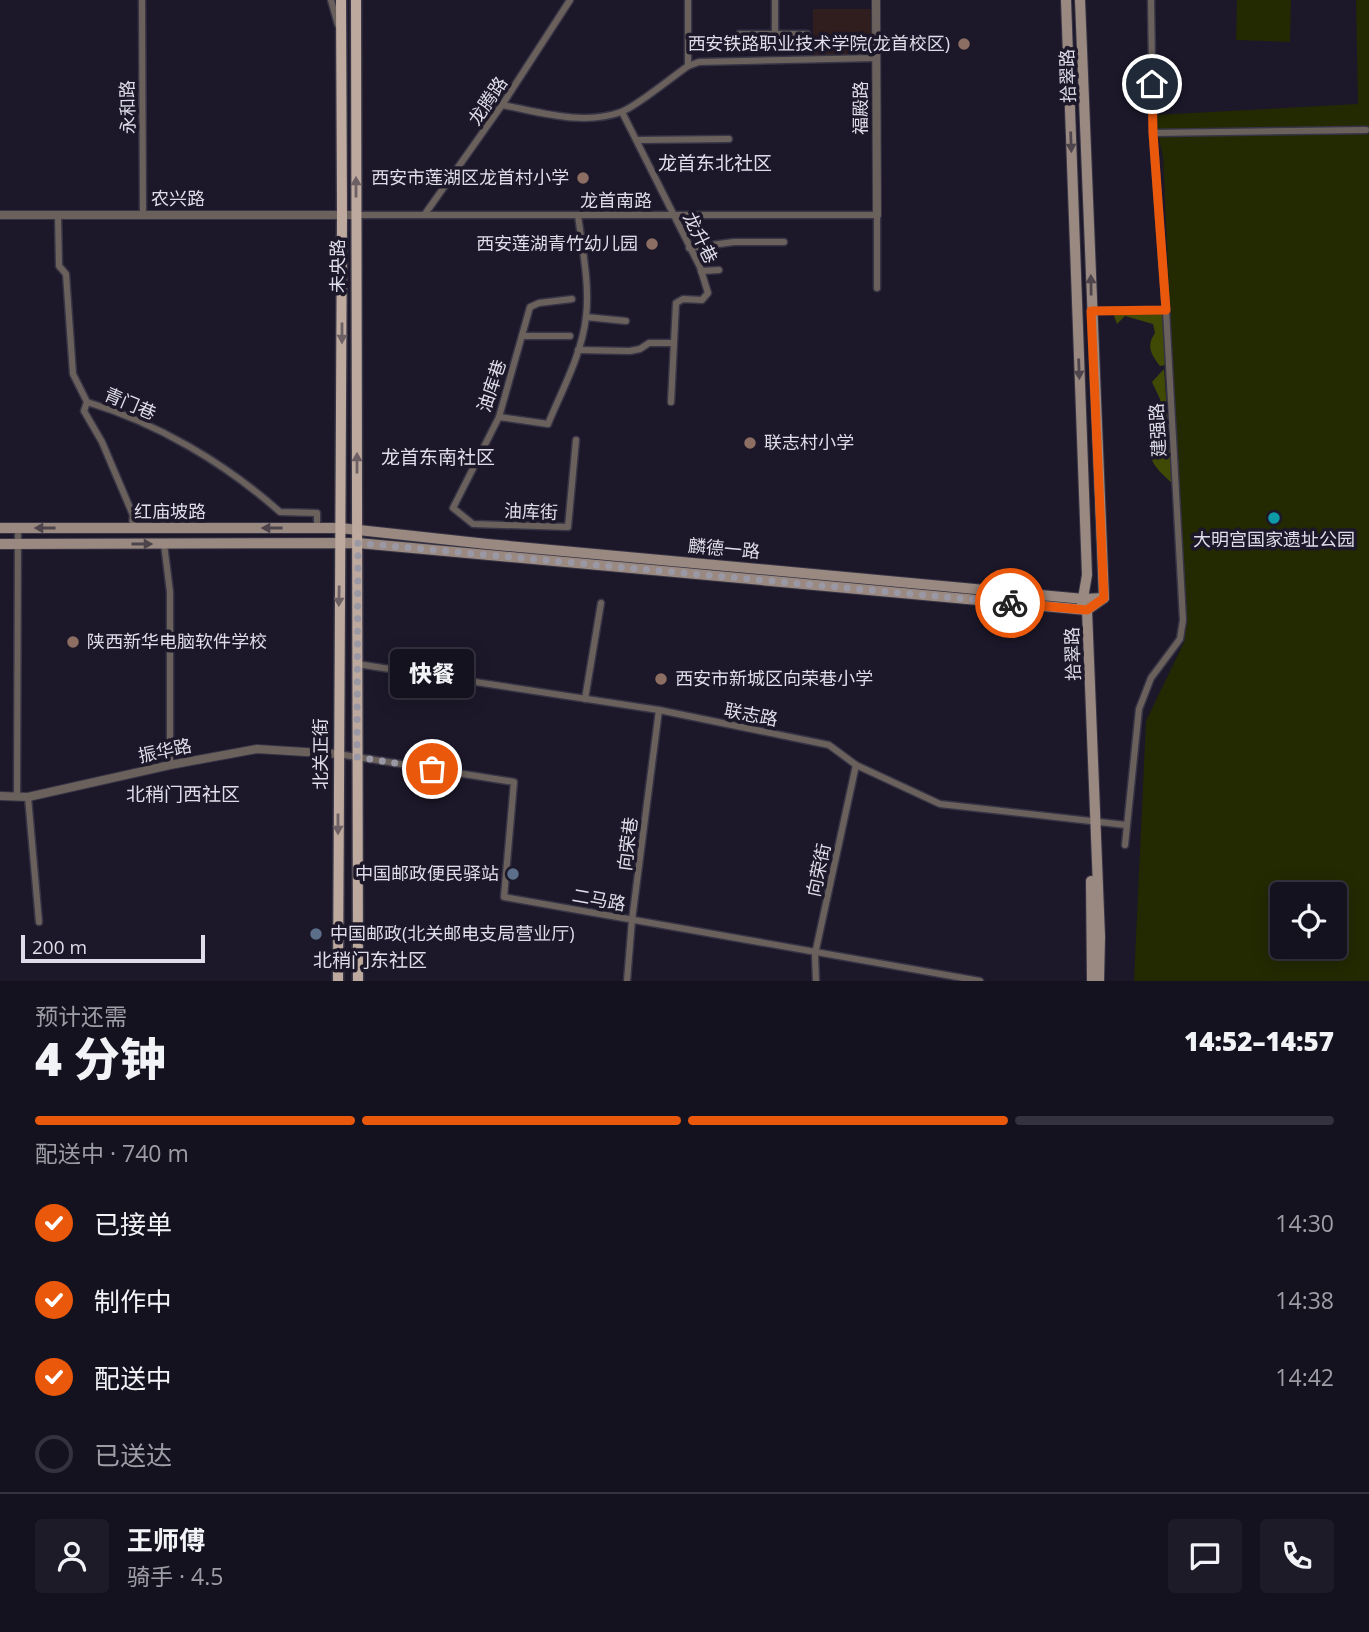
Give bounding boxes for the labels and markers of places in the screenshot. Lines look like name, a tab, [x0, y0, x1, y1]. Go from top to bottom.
place label: 西安铁路职业技术学院(龙首校区)	[687, 31, 950, 55]
marker: 西安铁路职业技术学院(龙首校区)	[956, 36, 972, 52]
pin	[1122, 54, 1182, 114]
place label: 西安市莲湖区龙首村小学	[371, 165, 569, 189]
marker: 西安市莲湖区龙首村小学	[575, 170, 591, 186]
place label: 西安莲湖青竹幼儿园	[476, 231, 638, 255]
marker: 西安莲湖青竹幼儿园	[644, 236, 660, 252]
place label: 联志村小学	[764, 430, 854, 454]
marker: 联志村小学	[742, 435, 758, 451]
marker: 大明宫国家遗址公园	[1266, 510, 1282, 526]
place label: 大明宫国家遗址公园	[1193, 527, 1355, 551]
place label: 陕西新华电脑软件学校	[87, 629, 267, 653]
marker: 陕西新华电脑软件学校	[65, 634, 81, 650]
callout: 快餐	[390, 650, 474, 699]
place label: 西安市新城区向荣巷小学	[675, 666, 873, 690]
marker: 西安市新城区向荣巷小学	[653, 671, 669, 687]
pin	[402, 739, 462, 799]
place label: 中国邮政便民驿站	[355, 861, 499, 885]
marker: 中国邮政便民驿站	[505, 866, 521, 882]
place label: 中国邮政(北关邮电支局营业厅)	[330, 921, 575, 945]
marker: 中国邮政(北关邮电支局营业厅)	[308, 926, 324, 942]

